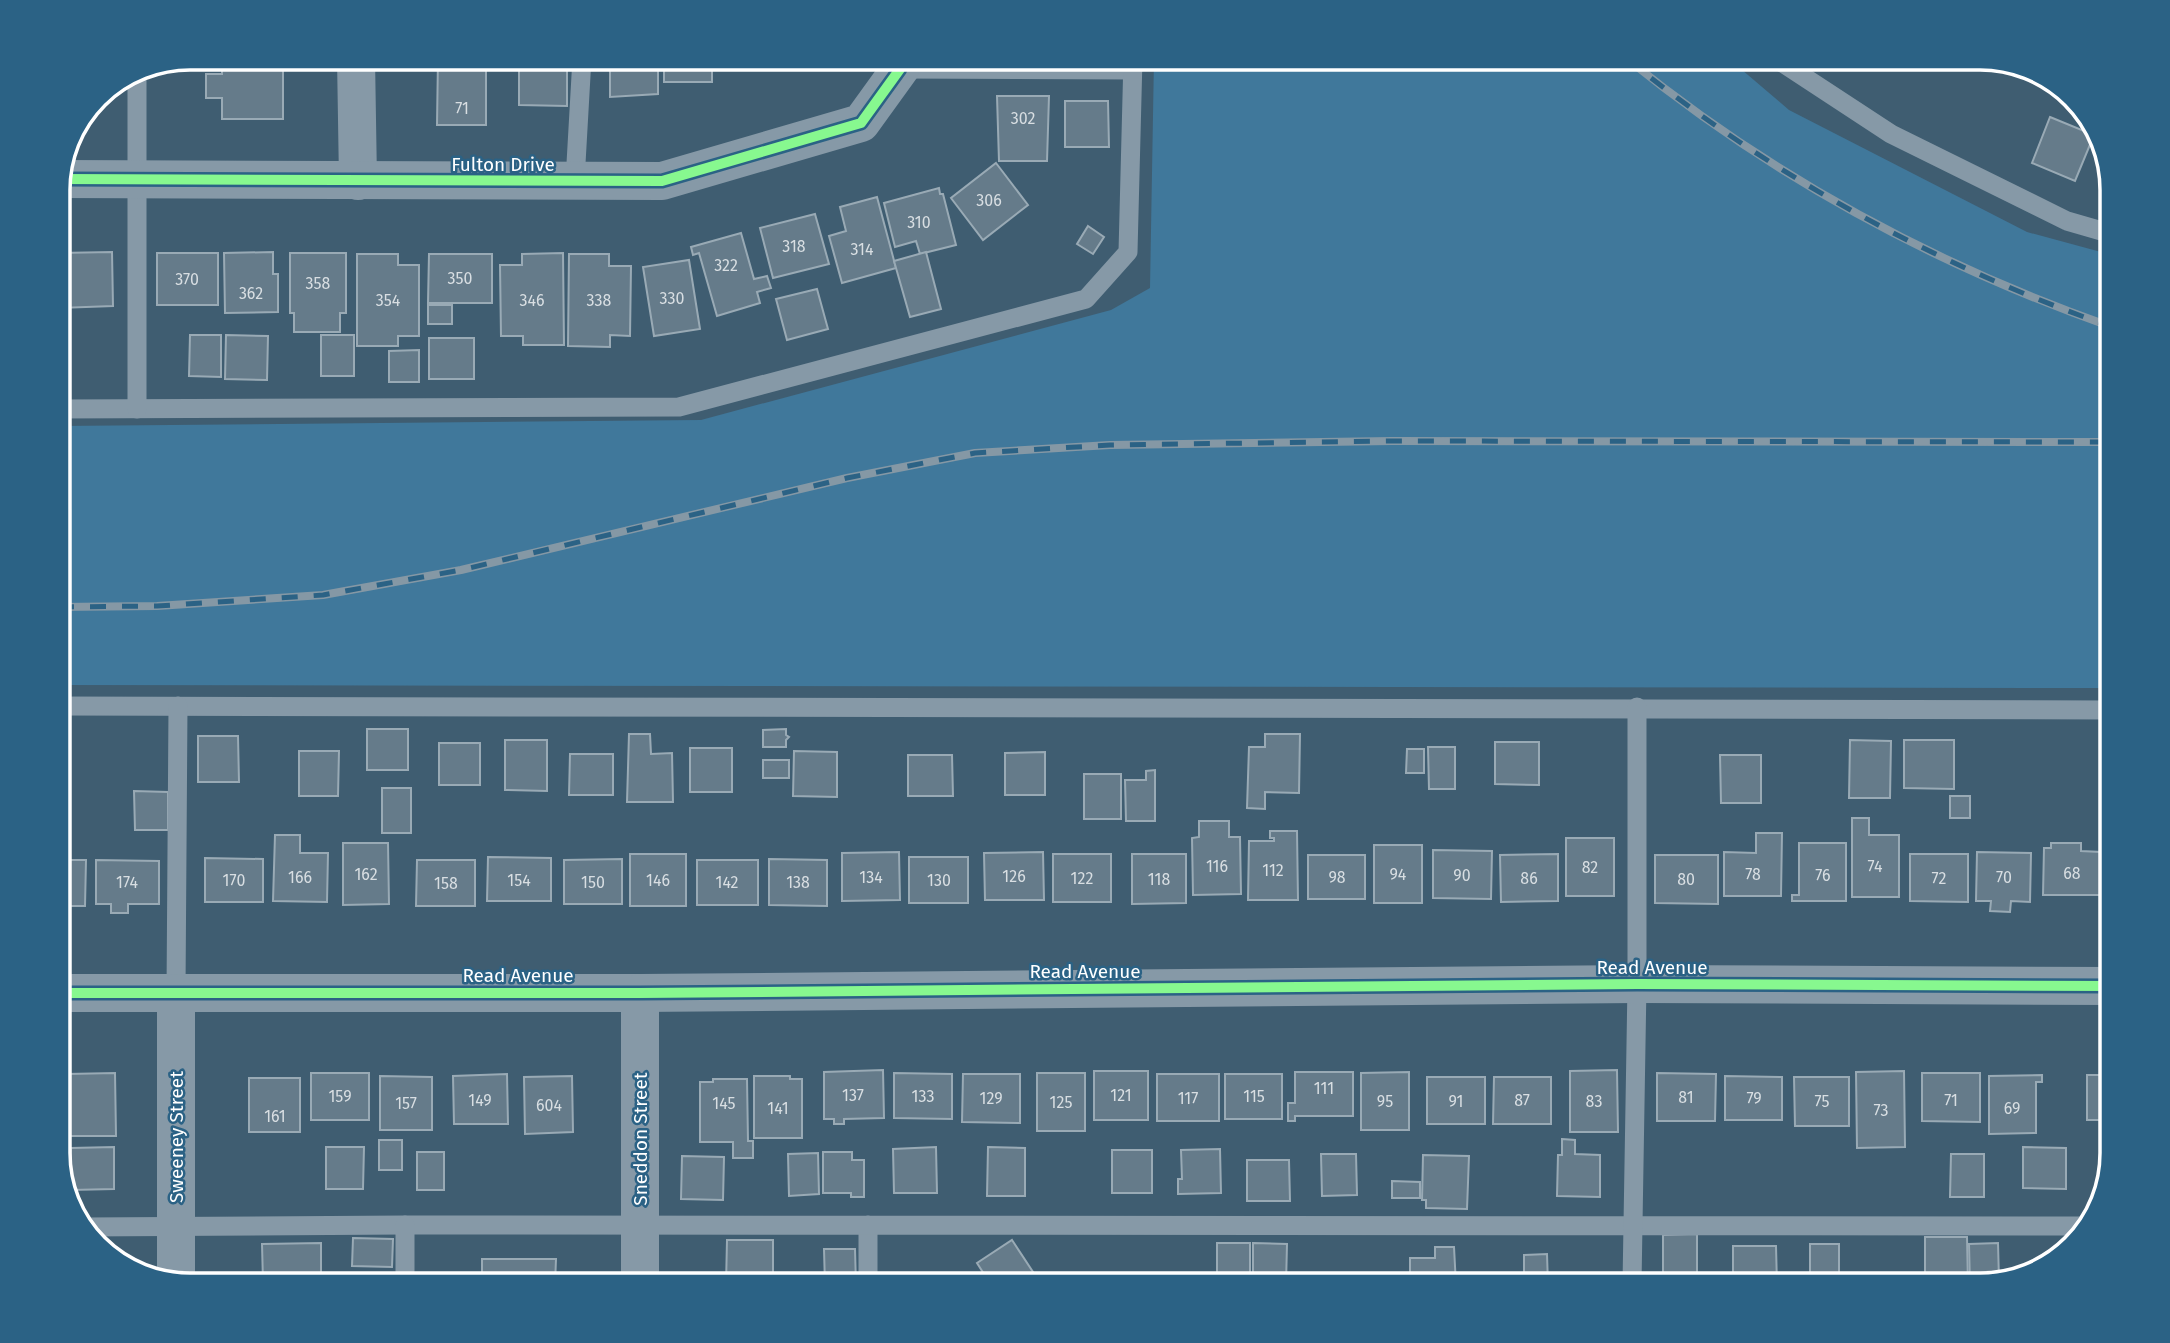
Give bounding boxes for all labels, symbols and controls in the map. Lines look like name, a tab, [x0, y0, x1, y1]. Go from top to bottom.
house number: 71	[455, 99, 469, 118]
house number: 302	[1011, 109, 1035, 128]
street label: Fulton Drive	[451, 153, 555, 176]
house number: 306	[976, 191, 1002, 210]
house number: 310	[907, 213, 931, 232]
house number: 318	[782, 237, 806, 256]
house number: 314	[850, 240, 874, 259]
house number: 322	[714, 256, 738, 275]
house number: 350	[448, 269, 473, 288]
house number: 370	[175, 270, 199, 289]
house number: 358	[306, 274, 331, 293]
house number: 362	[239, 284, 263, 303]
house number: 330	[660, 289, 685, 308]
house number: 354	[376, 291, 401, 310]
house number: 346	[520, 291, 544, 310]
house number: 338	[587, 291, 612, 310]
house number: 116	[1206, 857, 1228, 876]
house number: 74	[1868, 857, 1883, 876]
house number: 82	[1582, 858, 1598, 877]
house number: 112	[1262, 861, 1284, 880]
house number: 68	[2063, 864, 2081, 883]
house number: 162	[354, 865, 378, 884]
house number: 94	[1390, 865, 1407, 884]
house number: 78	[1745, 865, 1761, 884]
house number: 90	[1453, 866, 1471, 885]
house number: 76	[1815, 866, 1831, 885]
house number: 126	[1002, 867, 1026, 886]
house number: 166	[288, 868, 312, 887]
house number: 134	[859, 868, 883, 887]
house number: 98	[1328, 868, 1346, 887]
house number: 70	[1996, 868, 2012, 887]
house number: 122	[1071, 869, 1093, 888]
house number: 86	[1520, 869, 1538, 888]
house number: 72	[1932, 869, 1946, 888]
house number: 118	[1148, 870, 1170, 889]
house number: 80	[1677, 870, 1695, 889]
house number: 170	[223, 871, 245, 890]
house number: 154	[507, 871, 531, 890]
house number: 146	[646, 871, 670, 890]
house number: 130	[927, 871, 951, 890]
house number: 174	[116, 873, 138, 892]
house number: 150	[581, 873, 605, 892]
house number: 142	[715, 873, 739, 892]
house number: 138	[786, 873, 810, 892]
house number: 158	[434, 874, 458, 893]
street label: Read Avenue	[1596, 956, 1708, 979]
street label: Read Avenue	[1029, 960, 1141, 983]
street label: Read Avenue	[462, 964, 574, 987]
street label: Sweeney Street	[165, 1071, 188, 1203]
street label: Sneddon Street	[629, 1072, 652, 1206]
house number: 111	[1314, 1079, 1334, 1098]
house number: 137	[842, 1086, 864, 1105]
house number: 121	[1110, 1086, 1132, 1105]
house number: 159	[328, 1087, 352, 1106]
house number: 133	[912, 1087, 934, 1106]
house number: 115	[1243, 1087, 1265, 1106]
house number: 81	[1678, 1088, 1694, 1107]
house number: 129	[979, 1089, 1003, 1108]
house number: 117	[1178, 1089, 1198, 1108]
house number: 79	[1746, 1089, 1762, 1108]
house number: 149	[468, 1091, 492, 1110]
house number: 87	[1514, 1091, 1530, 1110]
house number: 71	[1944, 1091, 1958, 1110]
house number: 95	[1377, 1092, 1393, 1111]
house number: 91	[1448, 1092, 1464, 1111]
house number: 83	[1586, 1092, 1602, 1111]
house number: 75	[1815, 1092, 1829, 1111]
house number: 125	[1050, 1093, 1072, 1112]
house number: 157	[395, 1094, 417, 1113]
house number: 145	[712, 1094, 736, 1113]
house number: 604	[536, 1096, 562, 1115]
house number: 141	[767, 1099, 789, 1118]
house number: 69	[2004, 1099, 2020, 1118]
house number: 73	[1874, 1101, 1888, 1120]
house number: 161	[264, 1107, 286, 1126]

